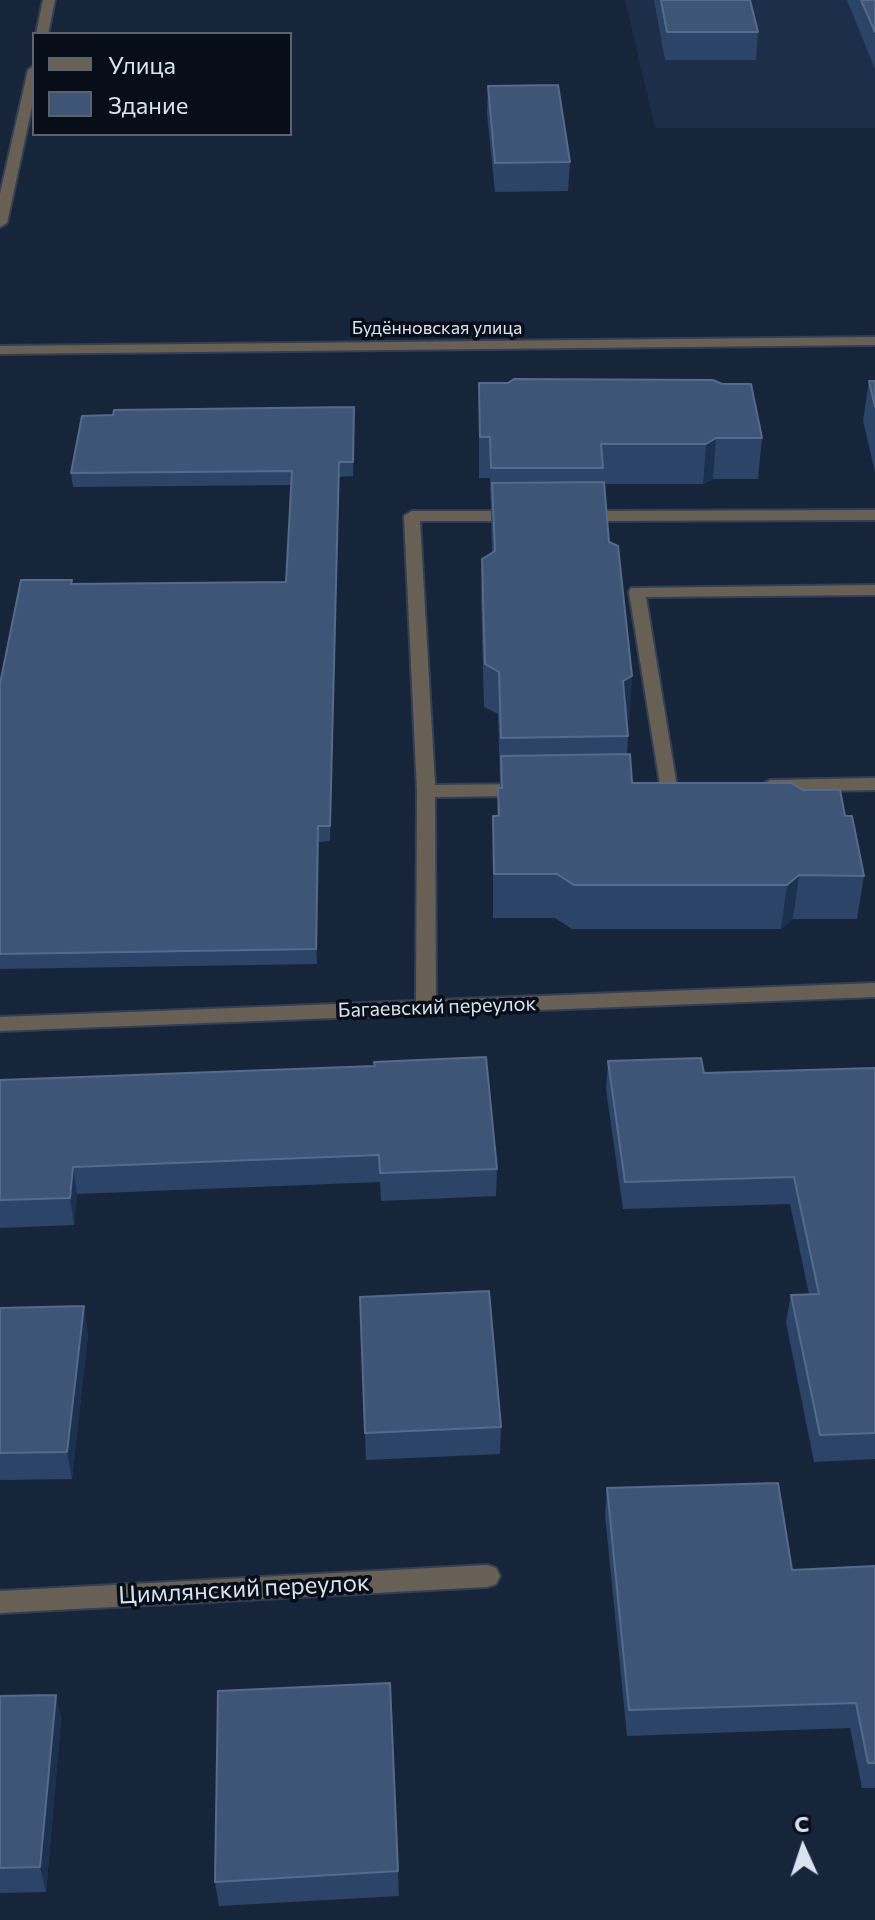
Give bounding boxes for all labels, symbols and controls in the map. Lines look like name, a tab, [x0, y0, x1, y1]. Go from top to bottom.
legend	[32, 32, 292, 136]
text: Улица	[108, 50, 176, 79]
text: Здание	[108, 90, 188, 119]
street label: Будённовская улица	[352, 317, 522, 339]
street label: Багаевский переулок	[337, 992, 537, 1022]
street label: Цимлянский переулок	[118, 1568, 370, 1610]
north arrow	[763, 1808, 843, 1888]
text: С	[793, 1810, 810, 1837]

